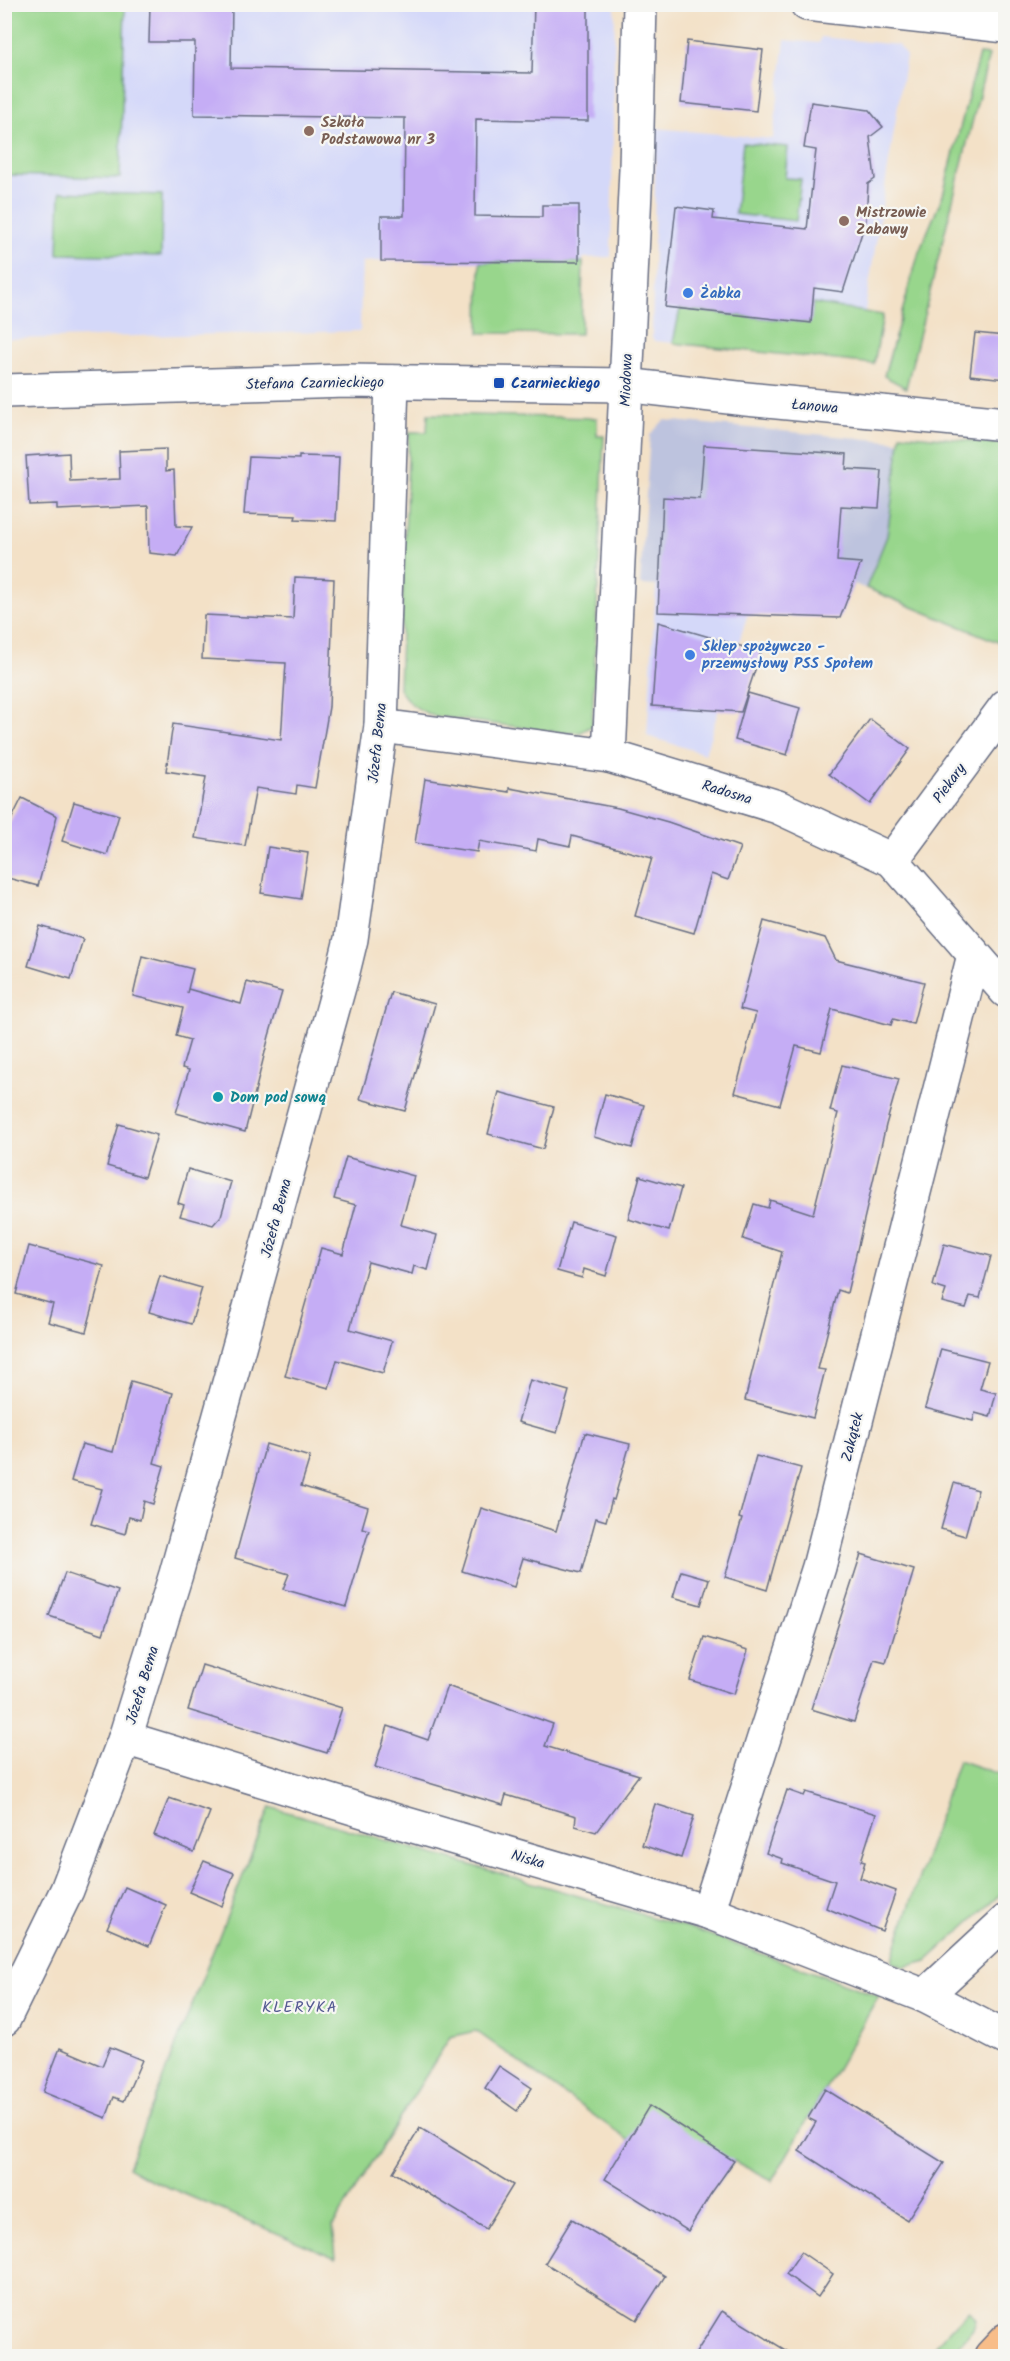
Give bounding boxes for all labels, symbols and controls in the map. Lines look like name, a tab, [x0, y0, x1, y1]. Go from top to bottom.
place label: Szkoła Podstawowa nr 3	[321, 111, 435, 152]
marker: Szkoła Podstawowa nr 3	[302, 124, 316, 138]
place label: Mistrzowie Zabawy	[856, 201, 927, 242]
marker: Mistrzowie Zabawy	[837, 214, 851, 228]
place label: Żabka	[700, 282, 741, 306]
marker: Żabka	[681, 286, 695, 300]
street label: Miodowa	[614, 353, 640, 407]
street label: Stefana Czarnieckiego	[246, 371, 384, 397]
place label: Czarnieckiego	[511, 372, 600, 396]
marker: Czarnieckiego	[492, 376, 506, 390]
street label: Łanowa	[791, 393, 839, 421]
place label: Sklep spożywczo - przemysłowy PSS Społem	[701, 635, 873, 676]
marker: Sklep spożywczo - przemysłowy PSS Społem	[683, 648, 697, 662]
street label: Józefa Bema	[362, 702, 394, 785]
street label: Piekary	[927, 758, 973, 809]
street label: Radosna	[699, 774, 755, 812]
place label: Dom pod sową	[230, 1086, 326, 1110]
marker: Dom pod sową	[211, 1090, 225, 1104]
street label: Józefa Bema	[255, 1176, 299, 1261]
street label: Zakątek	[835, 1409, 871, 1464]
street label: Józefa Bema	[120, 1643, 166, 1728]
street label: Niska	[508, 1844, 547, 1876]
district label: KLERYKA	[262, 1995, 338, 2020]

